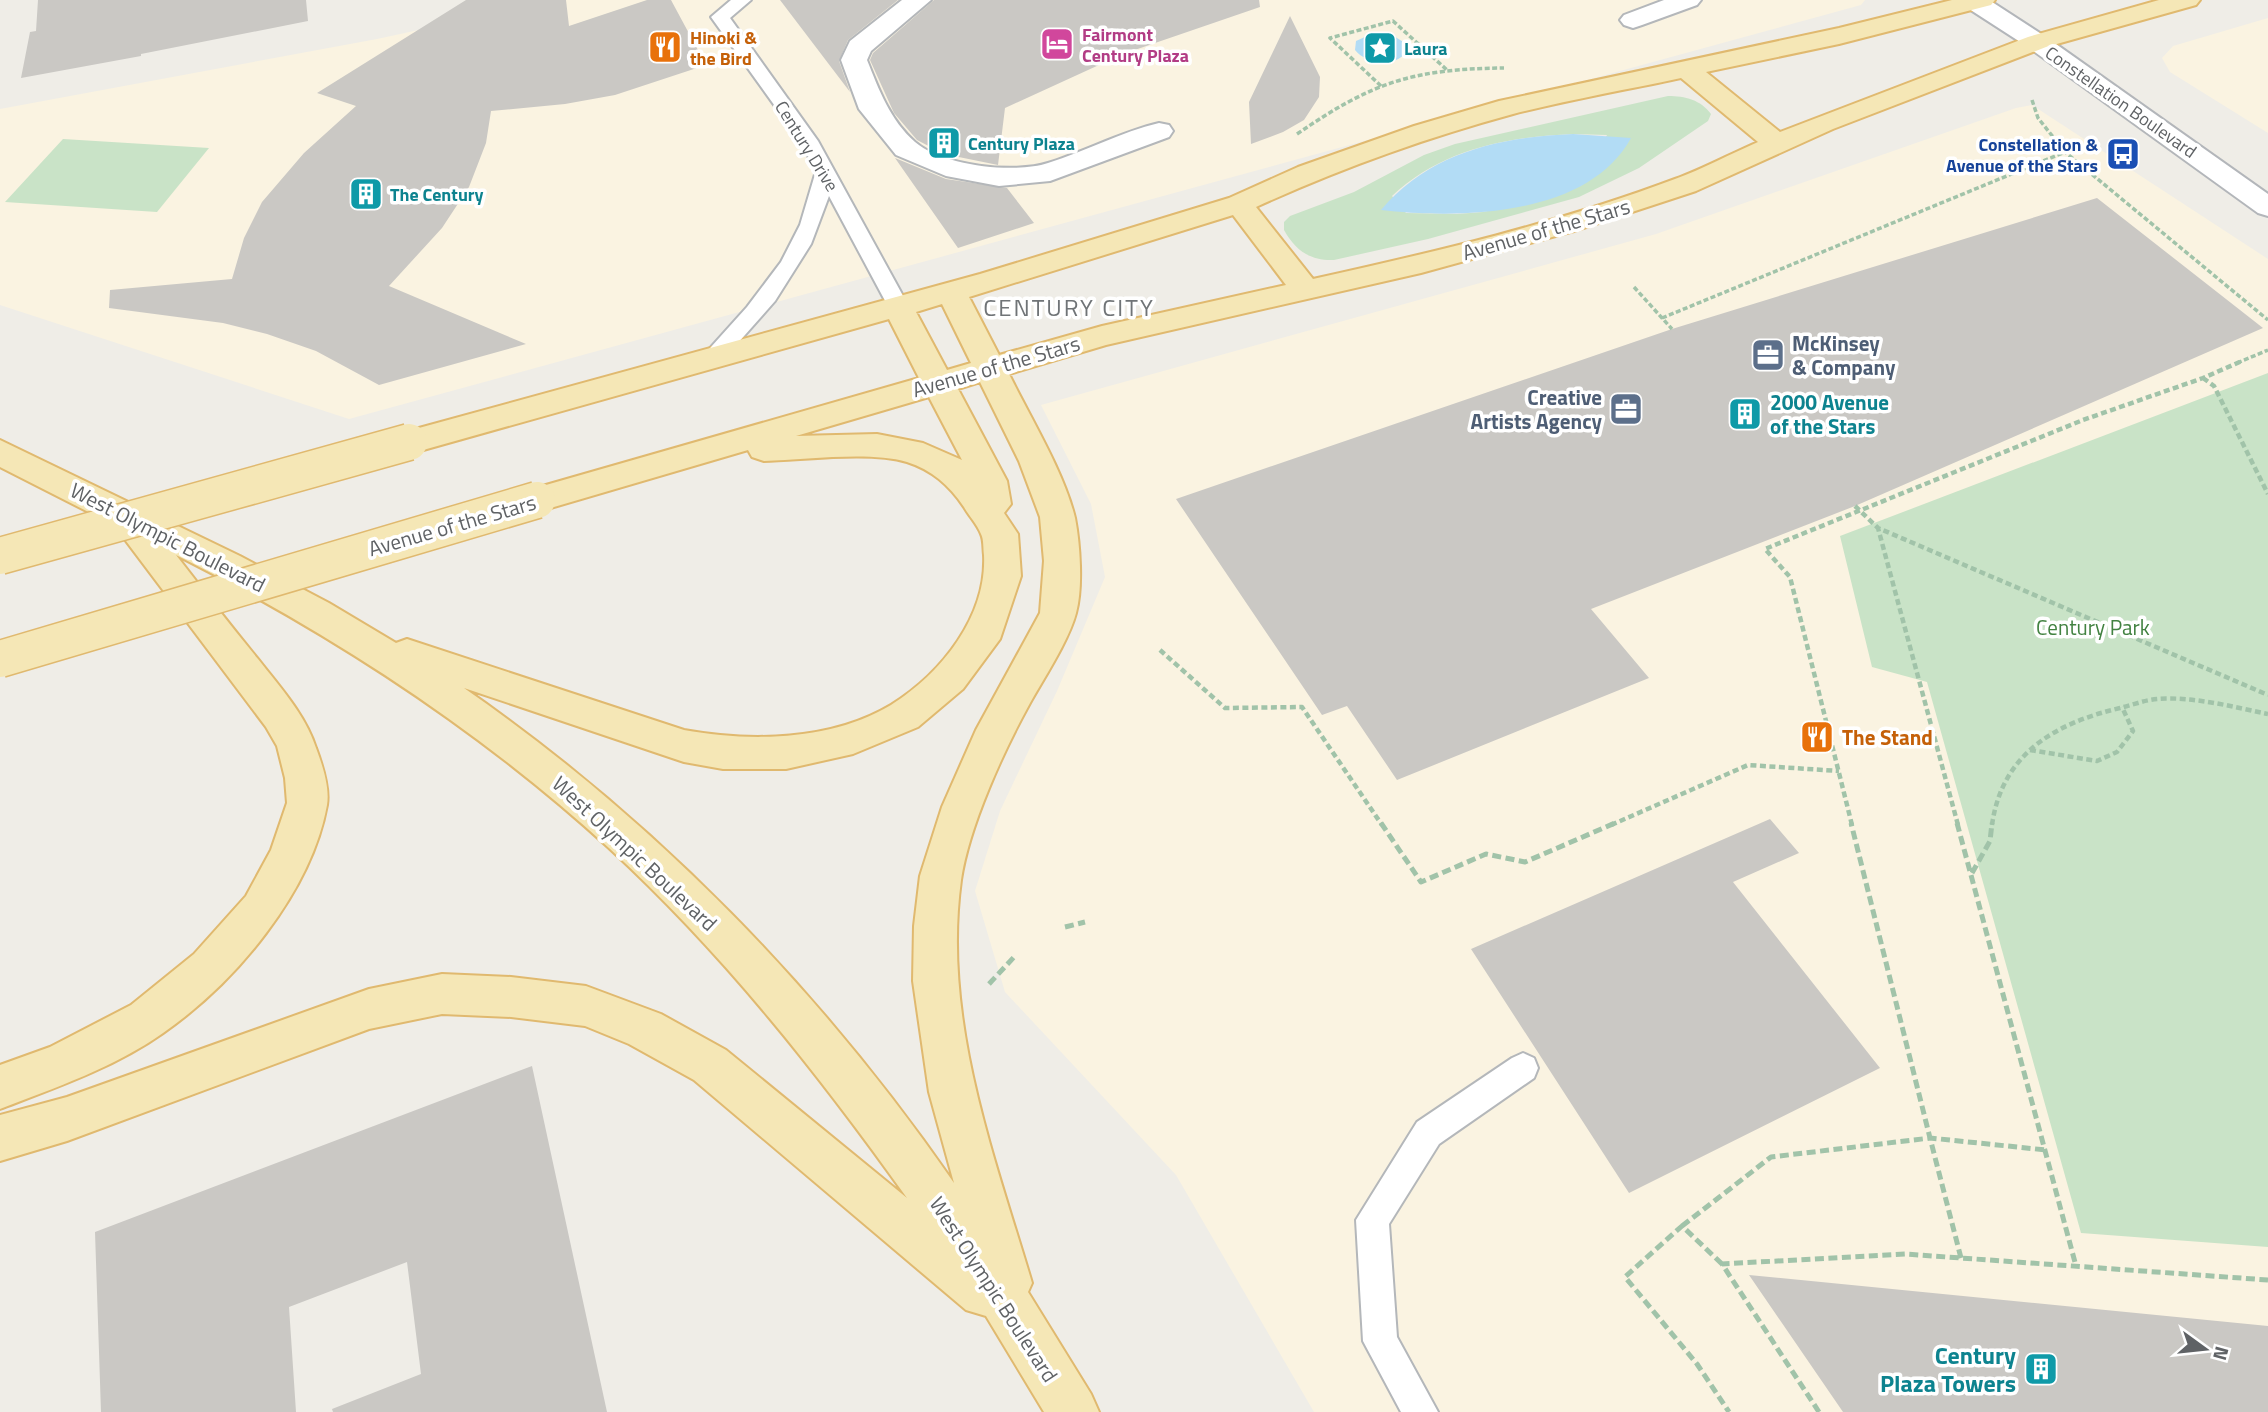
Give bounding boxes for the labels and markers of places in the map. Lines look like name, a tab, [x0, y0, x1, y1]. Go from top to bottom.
place label: Fairmont Century Plaza	[1082, 21, 1189, 69]
place label: Hinoki & the Bird	[690, 24, 757, 72]
hotel icon: Fairmont Century Plaza	[1038, 25, 1076, 63]
restaurant icon: Hinoki & the Bird	[646, 28, 684, 66]
place icon: Laura	[1361, 29, 1399, 67]
place label: Laura	[1404, 35, 1448, 62]
building icon: Century Plaza	[925, 124, 963, 162]
place label: Century Plaza	[968, 130, 1075, 157]
place label: Constellation & Avenue of the Stars	[1946, 131, 2098, 179]
bus stop icon: Constellation & Avenue of the Stars	[2104, 135, 2142, 173]
building icon: The Century	[347, 175, 385, 213]
place label: The Century	[390, 181, 484, 208]
place label: McKinsey & Company	[1792, 327, 1896, 383]
office icon: McKinsey & Company	[1749, 336, 1787, 374]
place label: Creative Artists Agency	[1471, 381, 1602, 437]
place label: 2000 Avenue of the Stars	[1770, 386, 1889, 442]
office icon: Creative Artists Agency	[1607, 390, 1645, 428]
building icon: 2000 Avenue of the Stars	[1726, 395, 1764, 433]
restaurant icon: The Stand	[1798, 718, 1836, 756]
place label: The Stand	[1842, 721, 1933, 753]
place label: Century Plaza Towers	[1880, 1337, 2016, 1401]
building icon: Century Plaza Towers	[2022, 1350, 2060, 1388]

